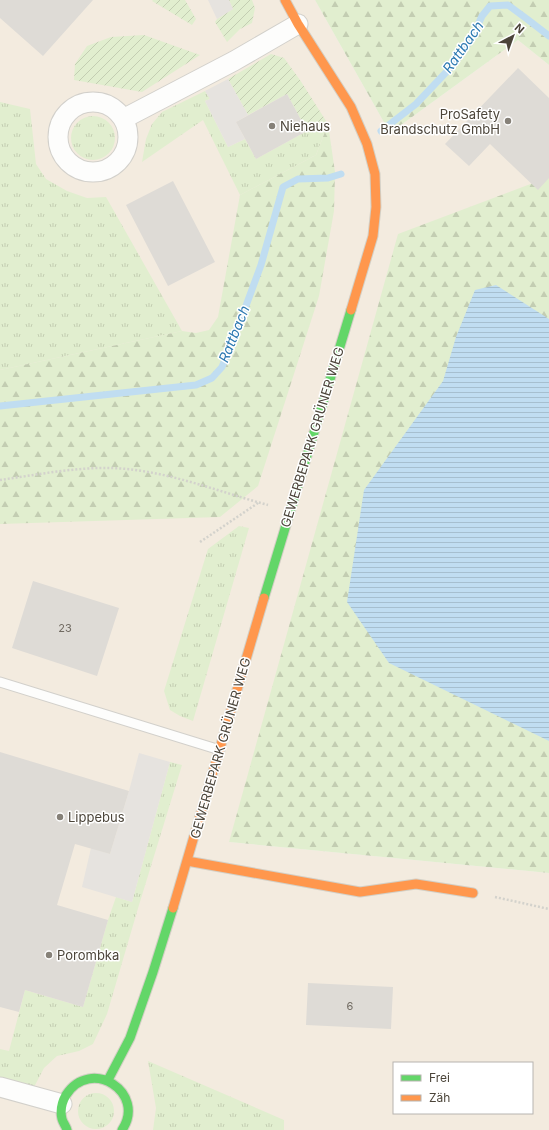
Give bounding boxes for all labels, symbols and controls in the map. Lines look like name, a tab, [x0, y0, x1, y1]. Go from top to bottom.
north arrow	[493, 16, 533, 56]
water label: Rattbach	[439, 17, 487, 76]
text: N	[512, 20, 527, 36]
place label: ProSafety Brandschutz GmbH	[380, 106, 500, 137]
marker: ProSafety Brandschutz GmbH	[503, 116, 513, 126]
place label: Niehaus	[280, 118, 330, 134]
marker: Niehaus	[267, 121, 277, 131]
water label: Rattbach	[214, 303, 253, 365]
street label: GEWERBEPARK GRÜNER WEG	[277, 345, 347, 529]
house number: 23	[58, 621, 72, 635]
street label: GEWERBEPARK GRÜNER WEG	[186, 656, 254, 840]
place label: Lippebus	[68, 809, 125, 825]
marker: Lippebus	[55, 812, 65, 822]
place label: Porombka	[57, 947, 119, 963]
marker: Porombka	[44, 950, 54, 960]
house number: 6	[347, 999, 354, 1013]
legend	[393, 1062, 533, 1114]
text: Frei	[429, 1070, 450, 1085]
text: Zäh	[429, 1090, 450, 1105]

